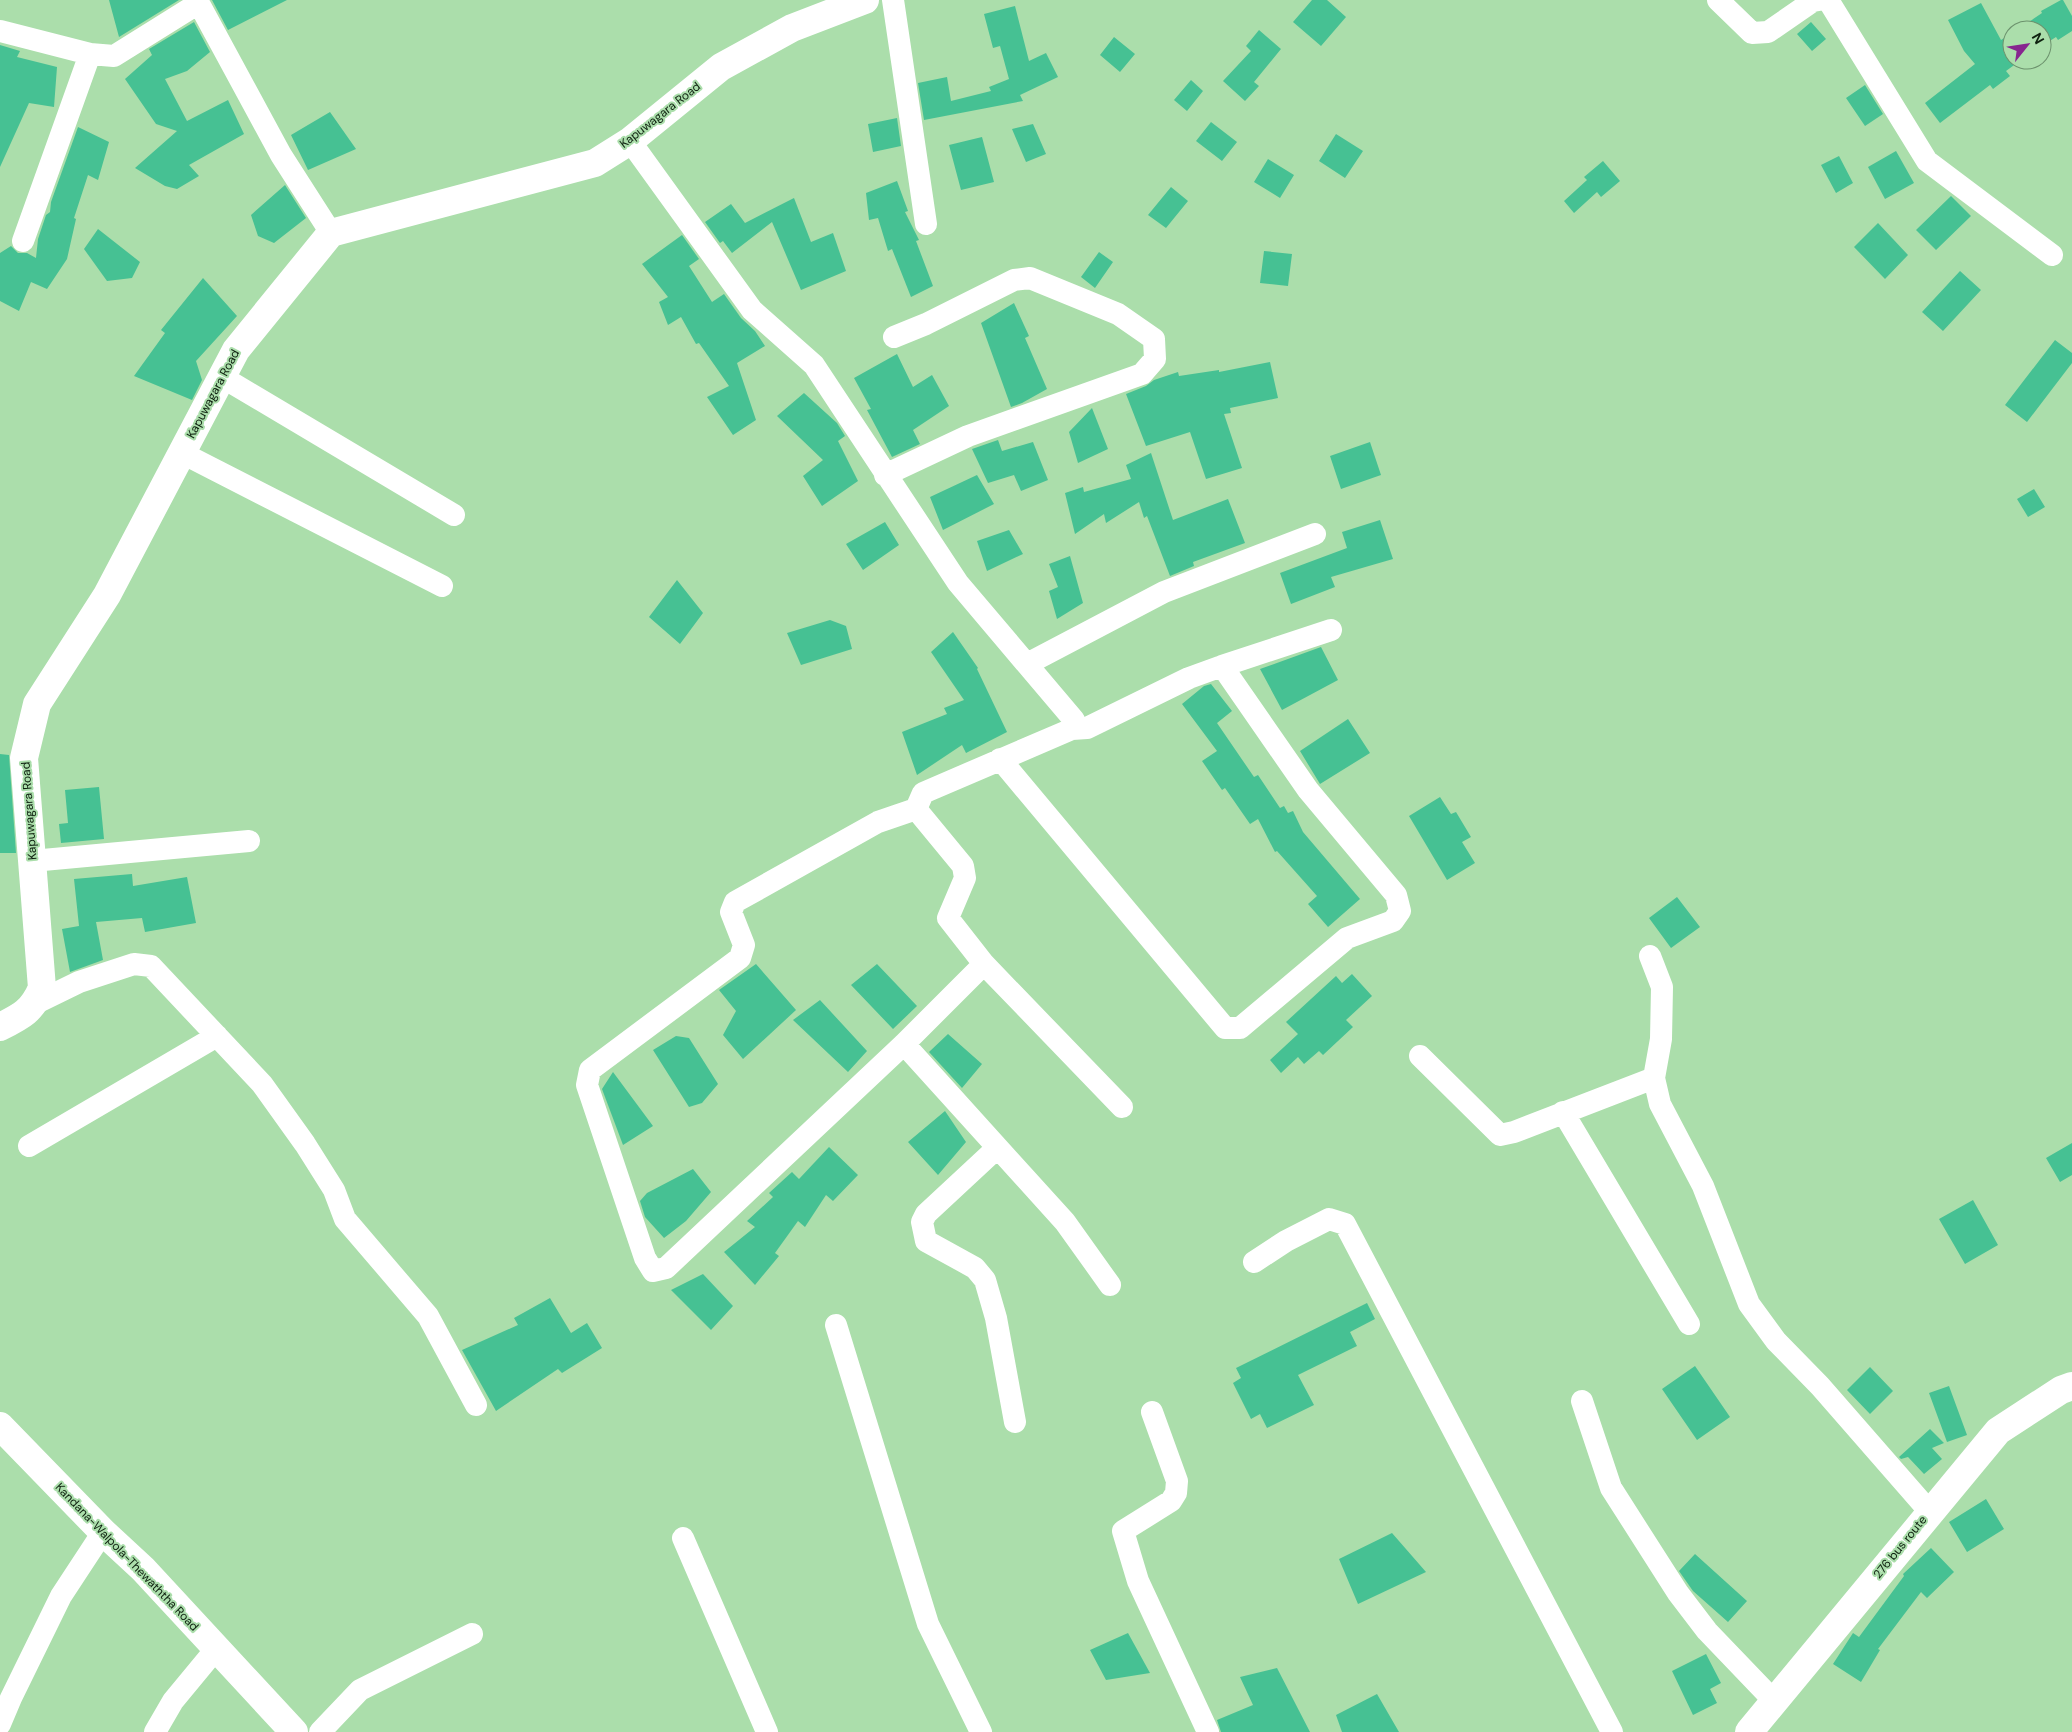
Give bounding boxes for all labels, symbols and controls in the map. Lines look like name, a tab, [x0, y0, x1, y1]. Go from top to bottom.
north arrow	[2002, 20, 2052, 70]
text: N	[2028, 30, 2049, 47]
street label: Kapuwagara Road	[616, 78, 704, 152]
street label: Kapuwagara Road	[183, 347, 243, 441]
street label: Kapuwagara Road	[18, 761, 40, 861]
street label: Kandana-Walpola-Thewaththa Road	[52, 1480, 202, 1634]
street label: 276 bus route	[1870, 1512, 1930, 1582]

